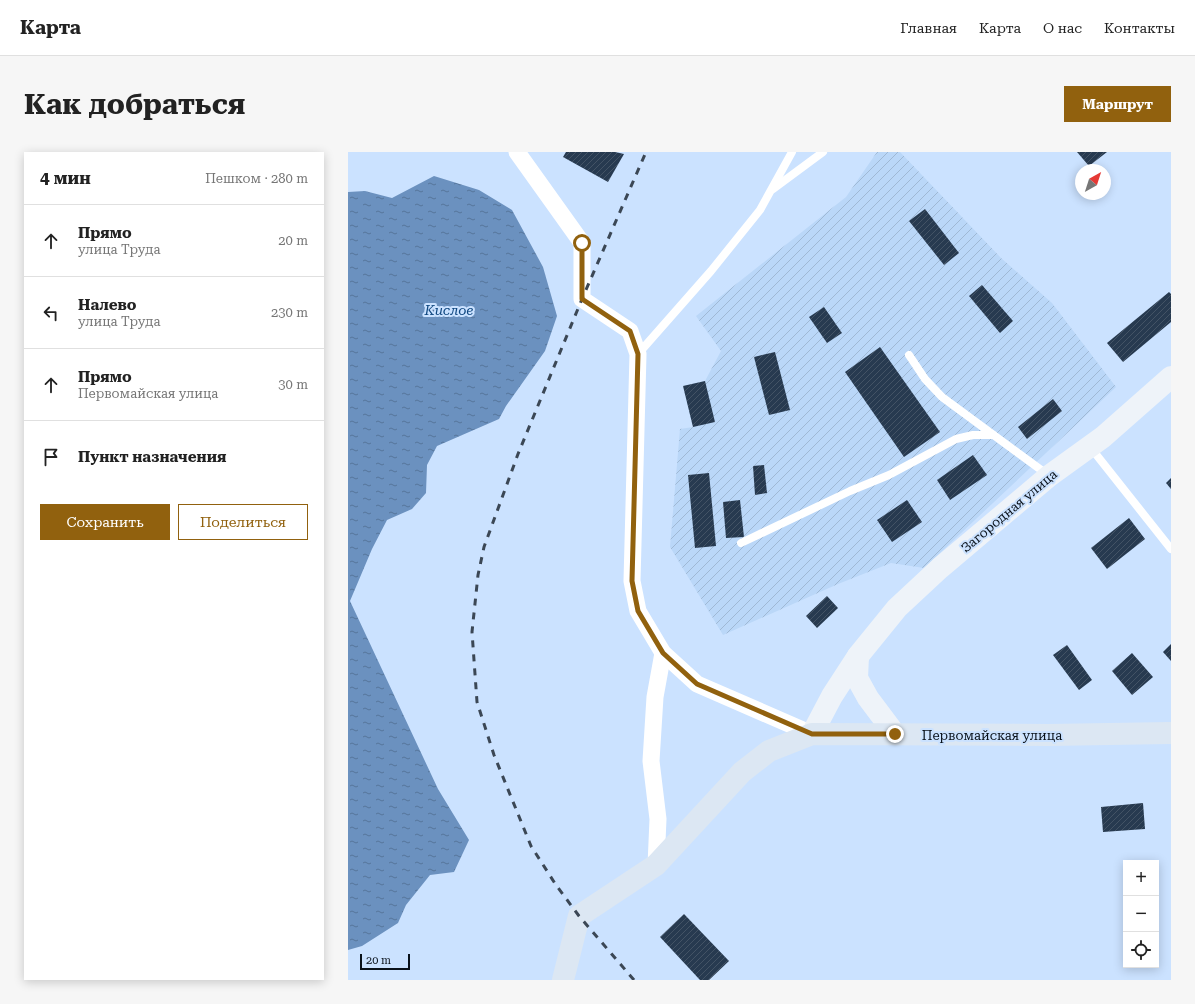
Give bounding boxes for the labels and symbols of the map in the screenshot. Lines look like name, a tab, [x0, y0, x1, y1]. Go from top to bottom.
north arrow	[1075, 164, 1111, 200]
route start	[573, 234, 591, 252]
water label: Кислое	[424, 302, 473, 318]
street label: Загородная улица	[958, 466, 1060, 556]
route end	[886, 725, 904, 743]
street label: Первомайская улица	[922, 728, 1062, 743]
scale bar	[360, 952, 410, 971]

